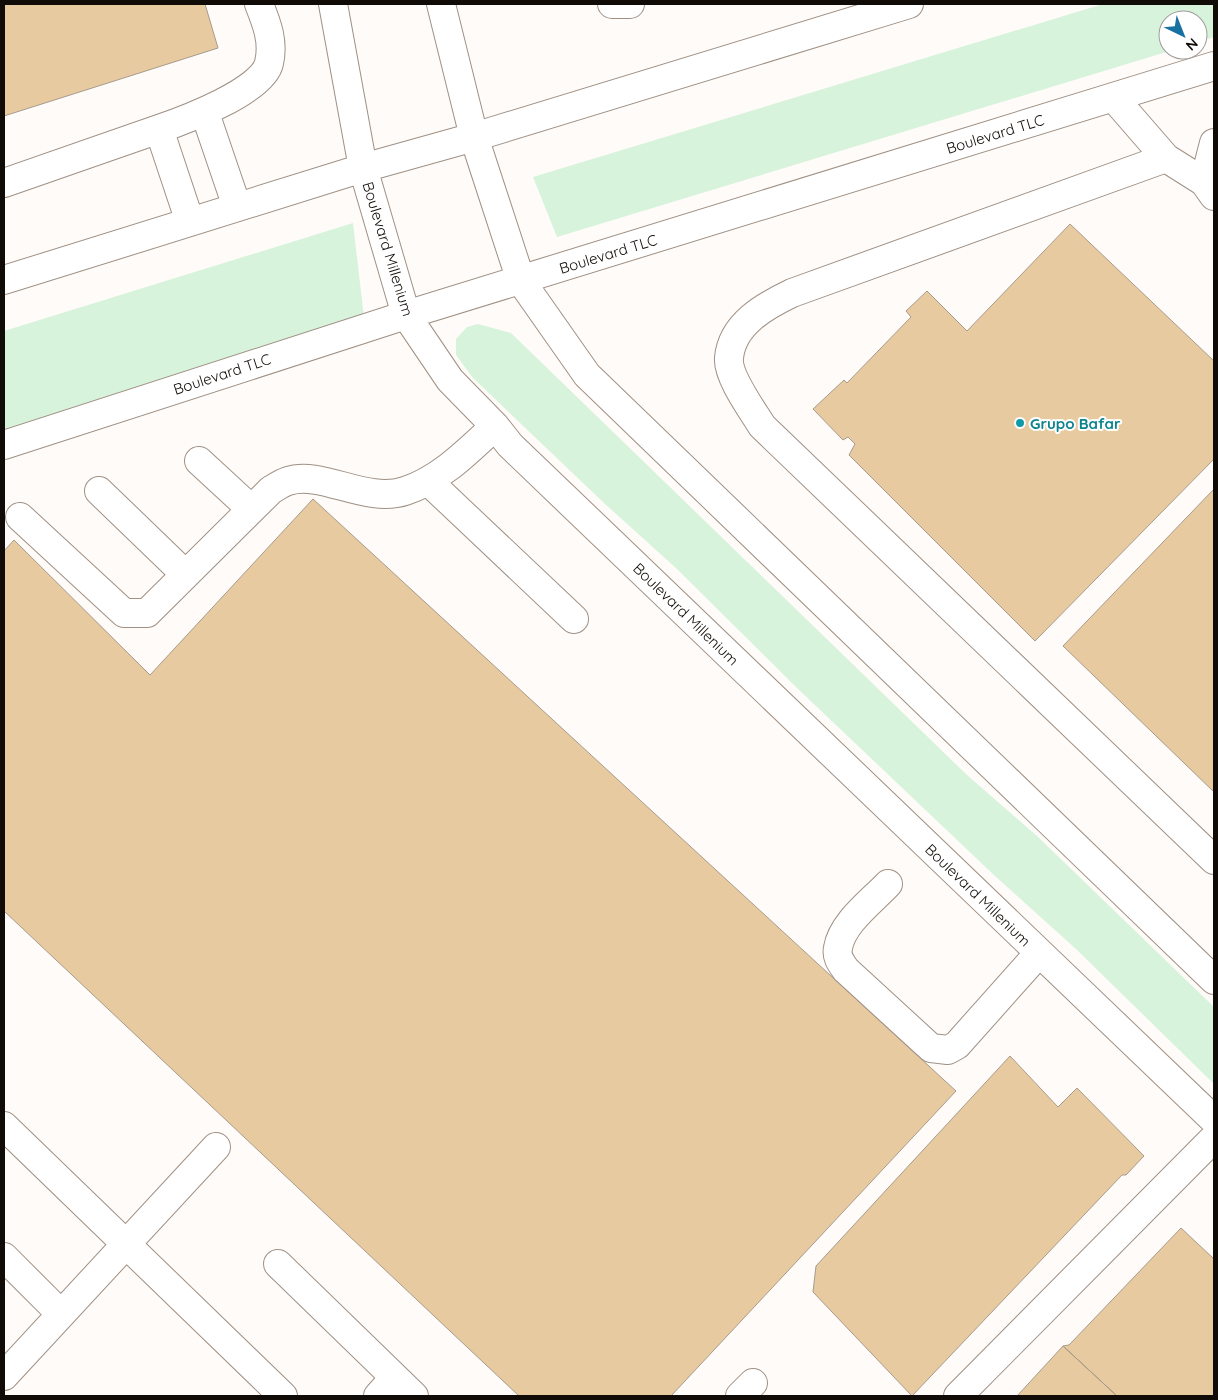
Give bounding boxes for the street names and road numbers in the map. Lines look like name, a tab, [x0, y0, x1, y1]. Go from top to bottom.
street label: Boulevard TLC	[944, 110, 1046, 158]
street label: Boulevard Millenium	[359, 179, 417, 319]
street label: Boulevard TLC	[557, 230, 659, 278]
street label: Boulevard TLC	[171, 349, 273, 399]
street label: Boulevard Millenium	[629, 559, 743, 669]
street label: Boulevard Millenium	[921, 840, 1035, 950]

